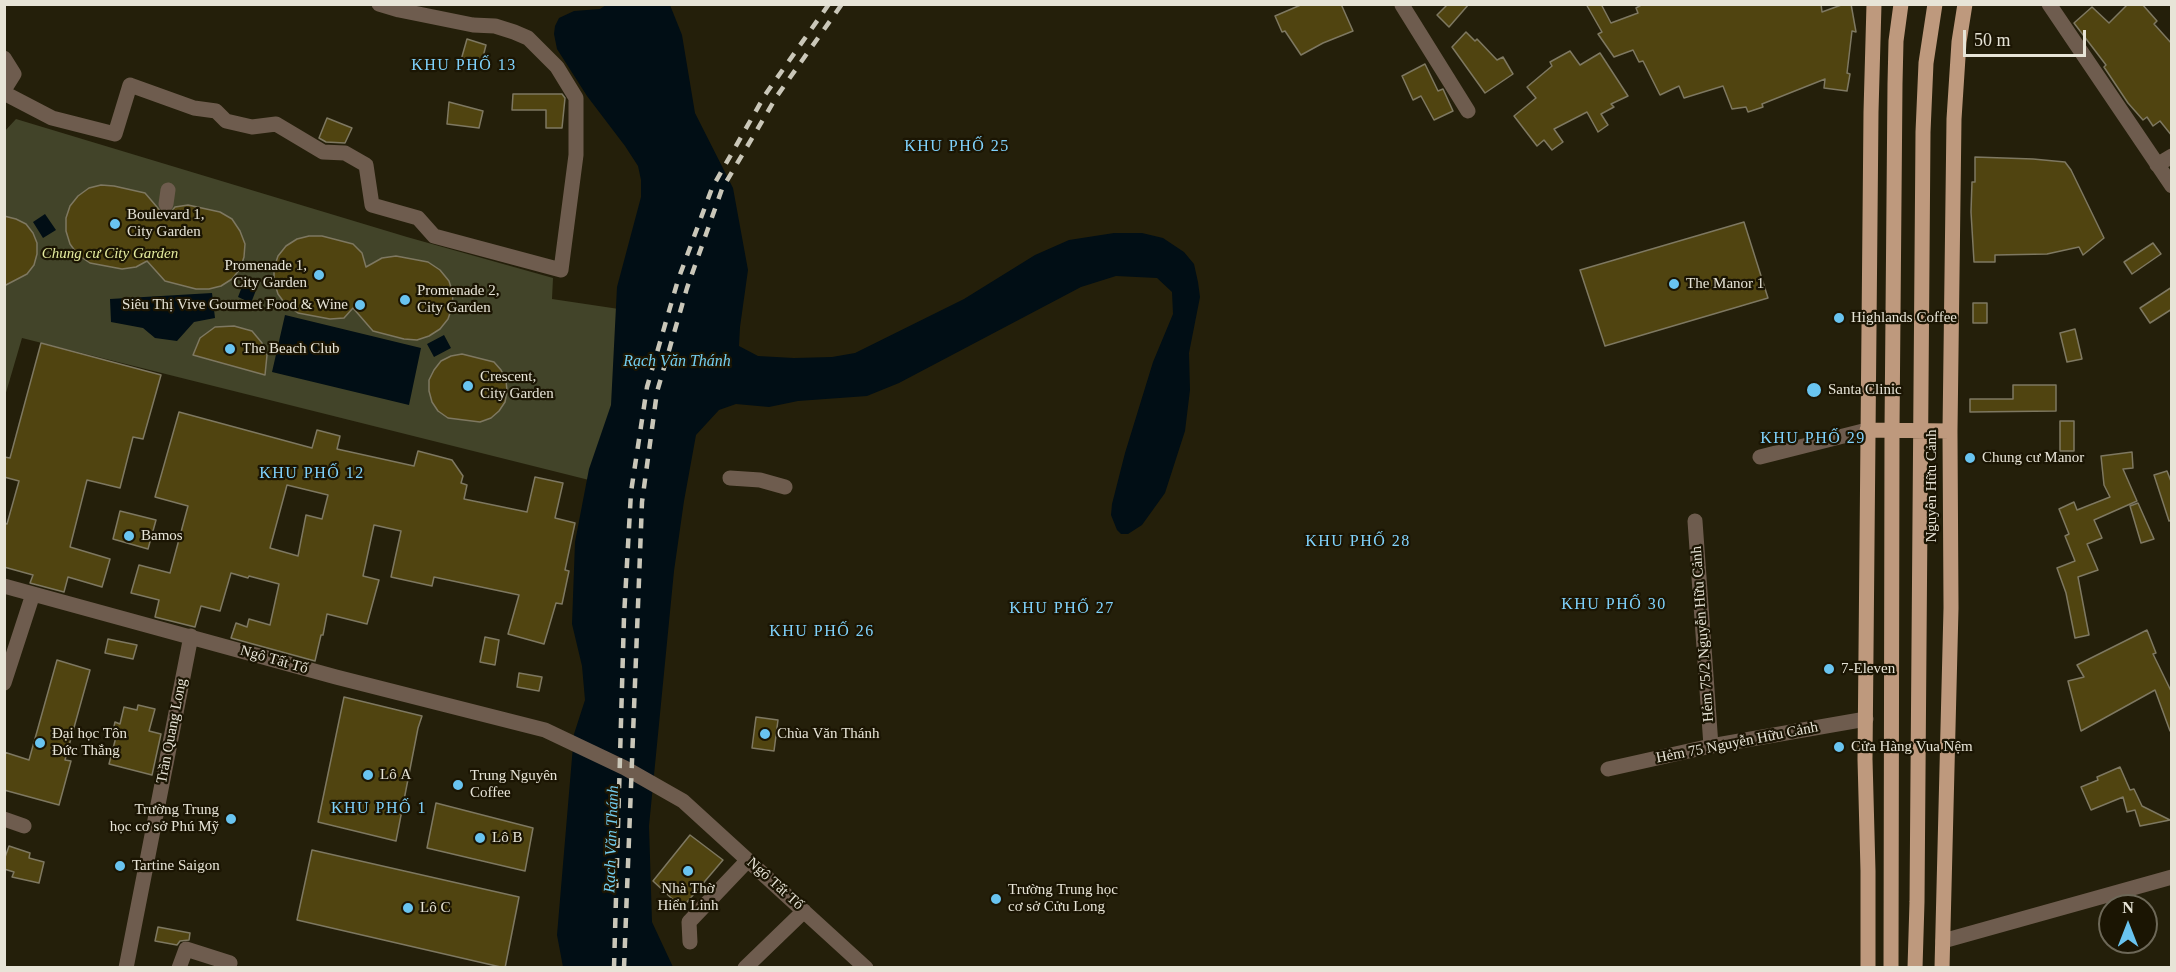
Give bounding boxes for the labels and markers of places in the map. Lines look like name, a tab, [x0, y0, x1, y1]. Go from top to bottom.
place label: Boulevard 1, City Garden	[127, 206, 204, 241]
marker: Boulevard 1, City Garden	[108, 217, 122, 231]
place label: Promenade 1, City Garden	[225, 257, 307, 292]
marker: Promenade 1, City Garden	[312, 268, 326, 282]
place label: The Manor 1	[1686, 275, 1764, 293]
marker: The Manor 1	[1667, 277, 1681, 291]
place label: Promenade 2, City Garden	[417, 282, 499, 317]
marker: Promenade 2, City Garden	[398, 293, 412, 307]
place label: Siêu Thị Vive Gourmet Food & Wine	[122, 296, 348, 314]
marker: Siêu Thị Vive Gourmet Food & Wine	[353, 298, 367, 312]
place label: Highlands Coffee	[1851, 309, 1957, 327]
marker: Highlands Coffee	[1832, 311, 1846, 325]
place label: The Beach Club	[242, 340, 339, 358]
marker: The Beach Club	[223, 342, 237, 356]
place label: Crescent, City Garden	[480, 368, 554, 403]
marker: Crescent, City Garden	[461, 379, 475, 393]
marker: Santa Clinic	[1805, 381, 1823, 399]
place label: Santa Clinic	[1828, 381, 1902, 399]
place label: Chung cư Manor	[1982, 449, 2084, 467]
marker: Chung cư Manor	[1963, 451, 1977, 465]
place label: Bamos	[141, 527, 183, 545]
marker: Bamos	[122, 529, 136, 543]
place label: 7-Eleven	[1841, 660, 1895, 678]
marker: 7-Eleven	[1822, 662, 1836, 676]
place label: Đại học Tôn Đức Thắng	[52, 725, 127, 760]
place label: Chùa Văn Thánh	[777, 725, 879, 743]
marker: Chùa Văn Thánh	[758, 727, 772, 741]
marker: Đại học Tôn Đức Thắng	[33, 736, 47, 750]
place label: Cửa Hàng Vua Nệm	[1851, 738, 1973, 756]
marker: Cửa Hàng Vua Nệm	[1832, 740, 1846, 754]
place label: Lô A	[380, 766, 411, 784]
place label: Trung Nguyên Coffee	[470, 767, 557, 802]
marker: Lô A	[361, 768, 375, 782]
marker: Trung Nguyên Coffee	[451, 778, 465, 792]
place label: Trường Trung học cơ sở Phú Mỹ	[110, 801, 219, 836]
marker: Trường Trung học cơ sở Phú Mỹ	[224, 812, 238, 826]
place label: Lô B	[492, 829, 522, 847]
marker: Lô B	[473, 831, 487, 845]
place label: Tartine Saigon	[132, 857, 220, 875]
marker: Tartine Saigon	[113, 859, 127, 873]
marker: Nhà Thờ Hiển Linh	[681, 864, 695, 878]
place label: Nhà Thờ Hiển Linh	[657, 880, 719, 915]
place label: Trường Trung học cơ sở Cửu Long	[1008, 881, 1118, 916]
marker: Trường Trung học cơ sở Cửu Long	[989, 892, 1003, 906]
place label: Lô C	[420, 899, 450, 917]
marker: Lô C	[401, 901, 415, 915]

